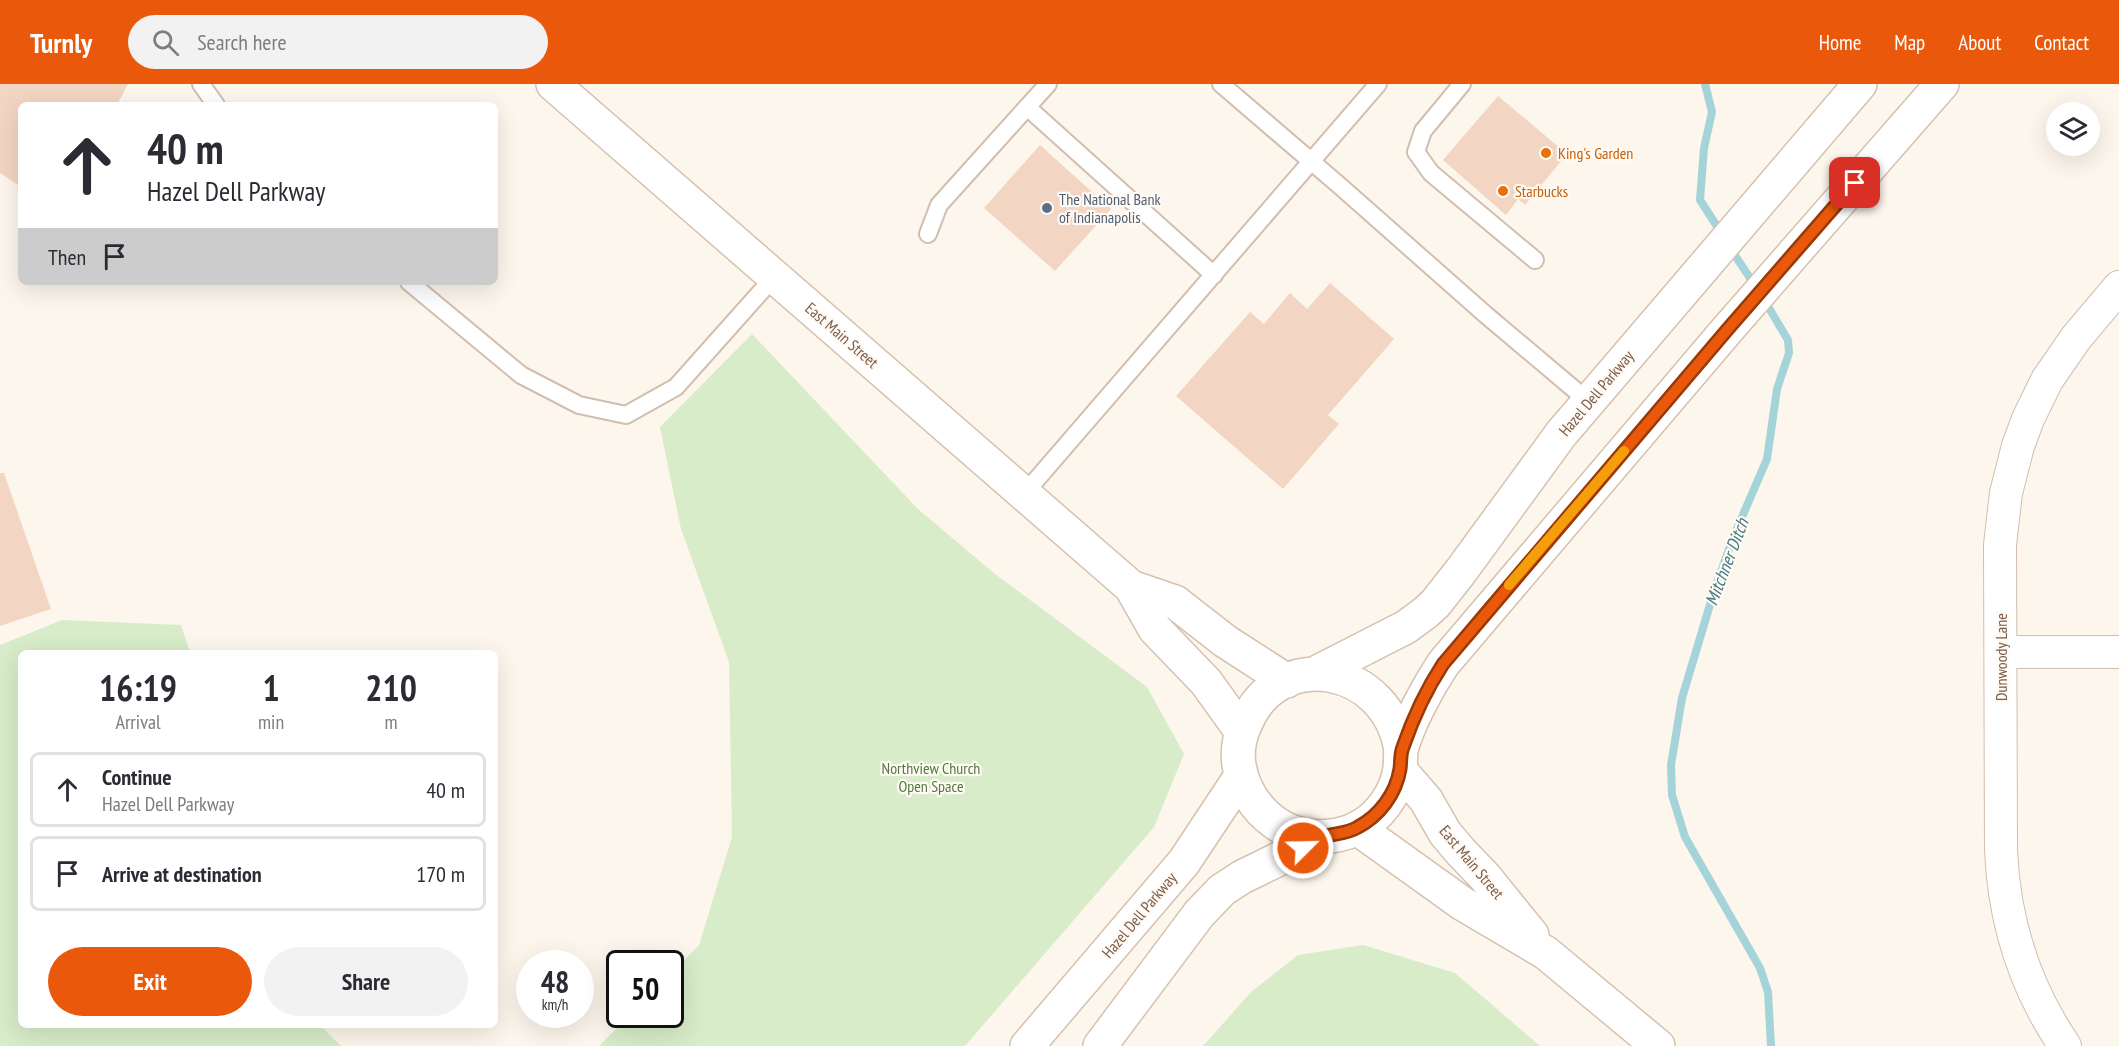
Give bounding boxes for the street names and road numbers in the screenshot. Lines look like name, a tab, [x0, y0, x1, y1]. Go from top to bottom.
street label: East Main Street	[801, 298, 883, 372]
street label: Hazel Dell Parkway	[1554, 346, 1638, 440]
street label: Dunwoody Lane	[1991, 613, 2011, 701]
street label: East Main Street	[1435, 821, 1509, 903]
street label: Hazel Dell Parkway	[1097, 868, 1181, 962]

